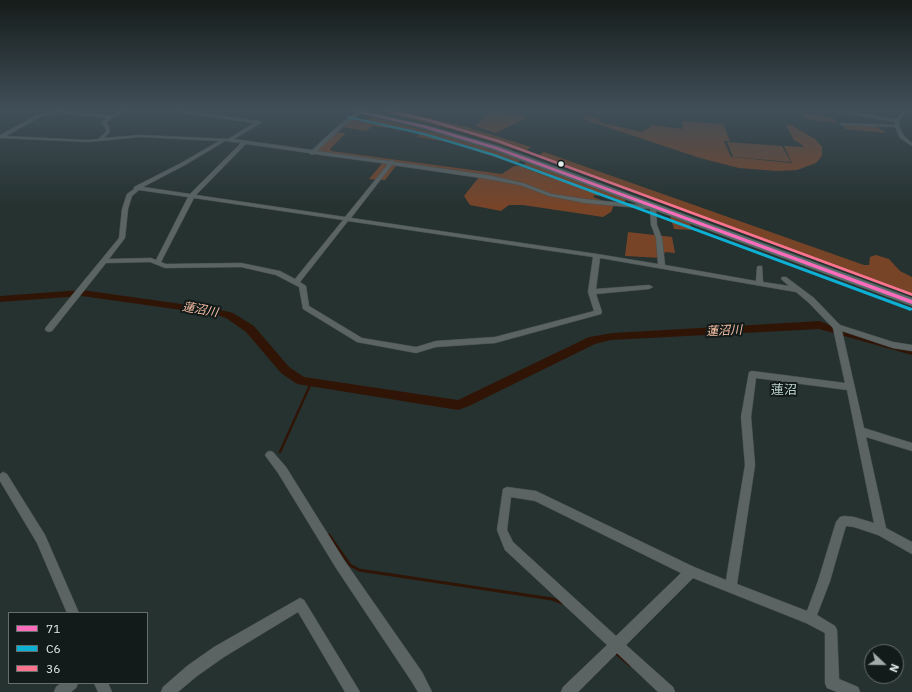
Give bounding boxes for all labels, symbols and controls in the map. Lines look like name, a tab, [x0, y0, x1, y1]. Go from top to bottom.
unlabelled marker	[556, 159, 566, 169]
water label: 蓮沼川	[181, 300, 219, 320]
water label: 蓮沼川	[706, 323, 742, 339]
district label: 蓮沼	[771, 382, 797, 398]
legend	[8, 612, 148, 684]
text: 71	[46, 621, 60, 636]
text: C6	[46, 641, 61, 656]
north arrow	[864, 644, 904, 684]
text: 36	[46, 661, 60, 676]
text: N	[886, 662, 902, 674]

